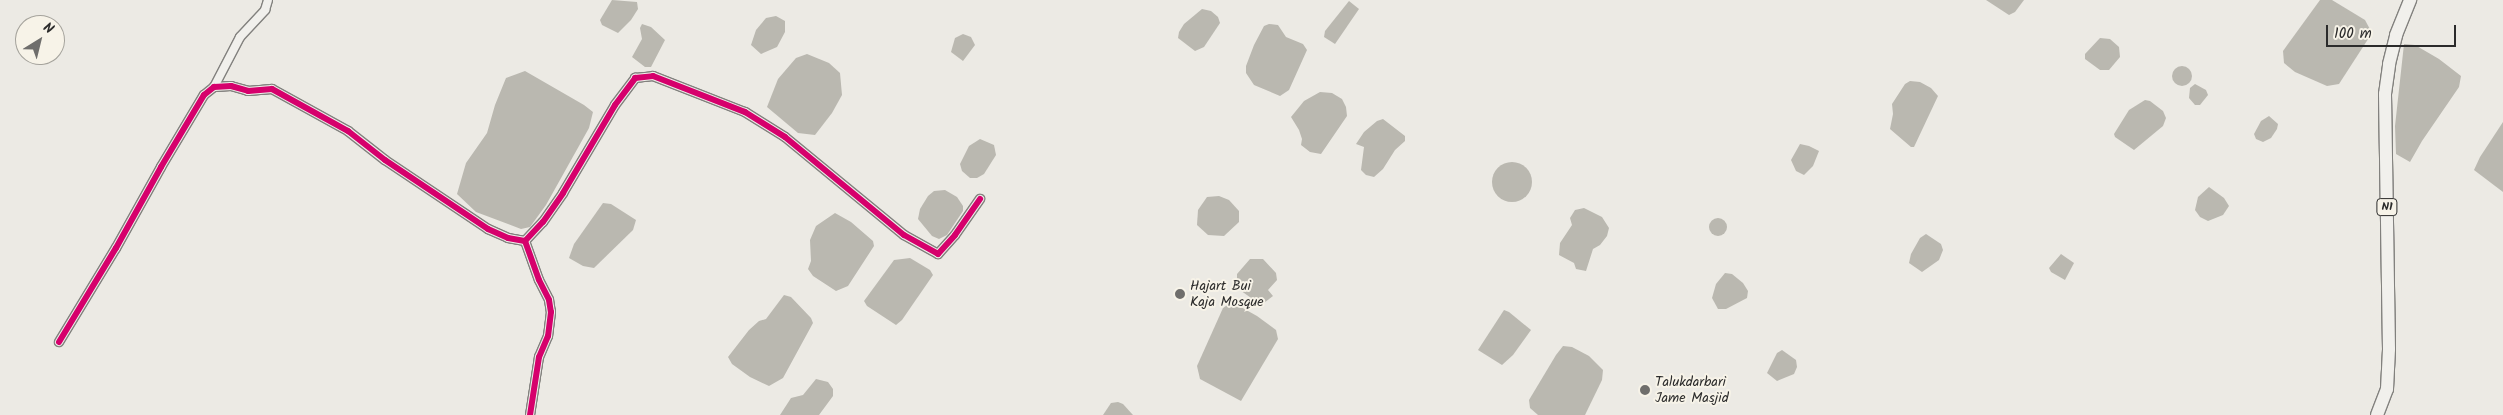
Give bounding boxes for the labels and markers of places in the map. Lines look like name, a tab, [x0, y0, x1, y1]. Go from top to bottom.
place label: Hajart Bui Kaja Mosque	[1190, 278, 1264, 310]
marker: Hajart Bui Kaja Mosque	[1174, 288, 1186, 300]
place label: Talukdarbari Jame Masjid	[1655, 374, 1729, 407]
marker: Talukdarbari Jame Masjid	[1639, 384, 1651, 396]

